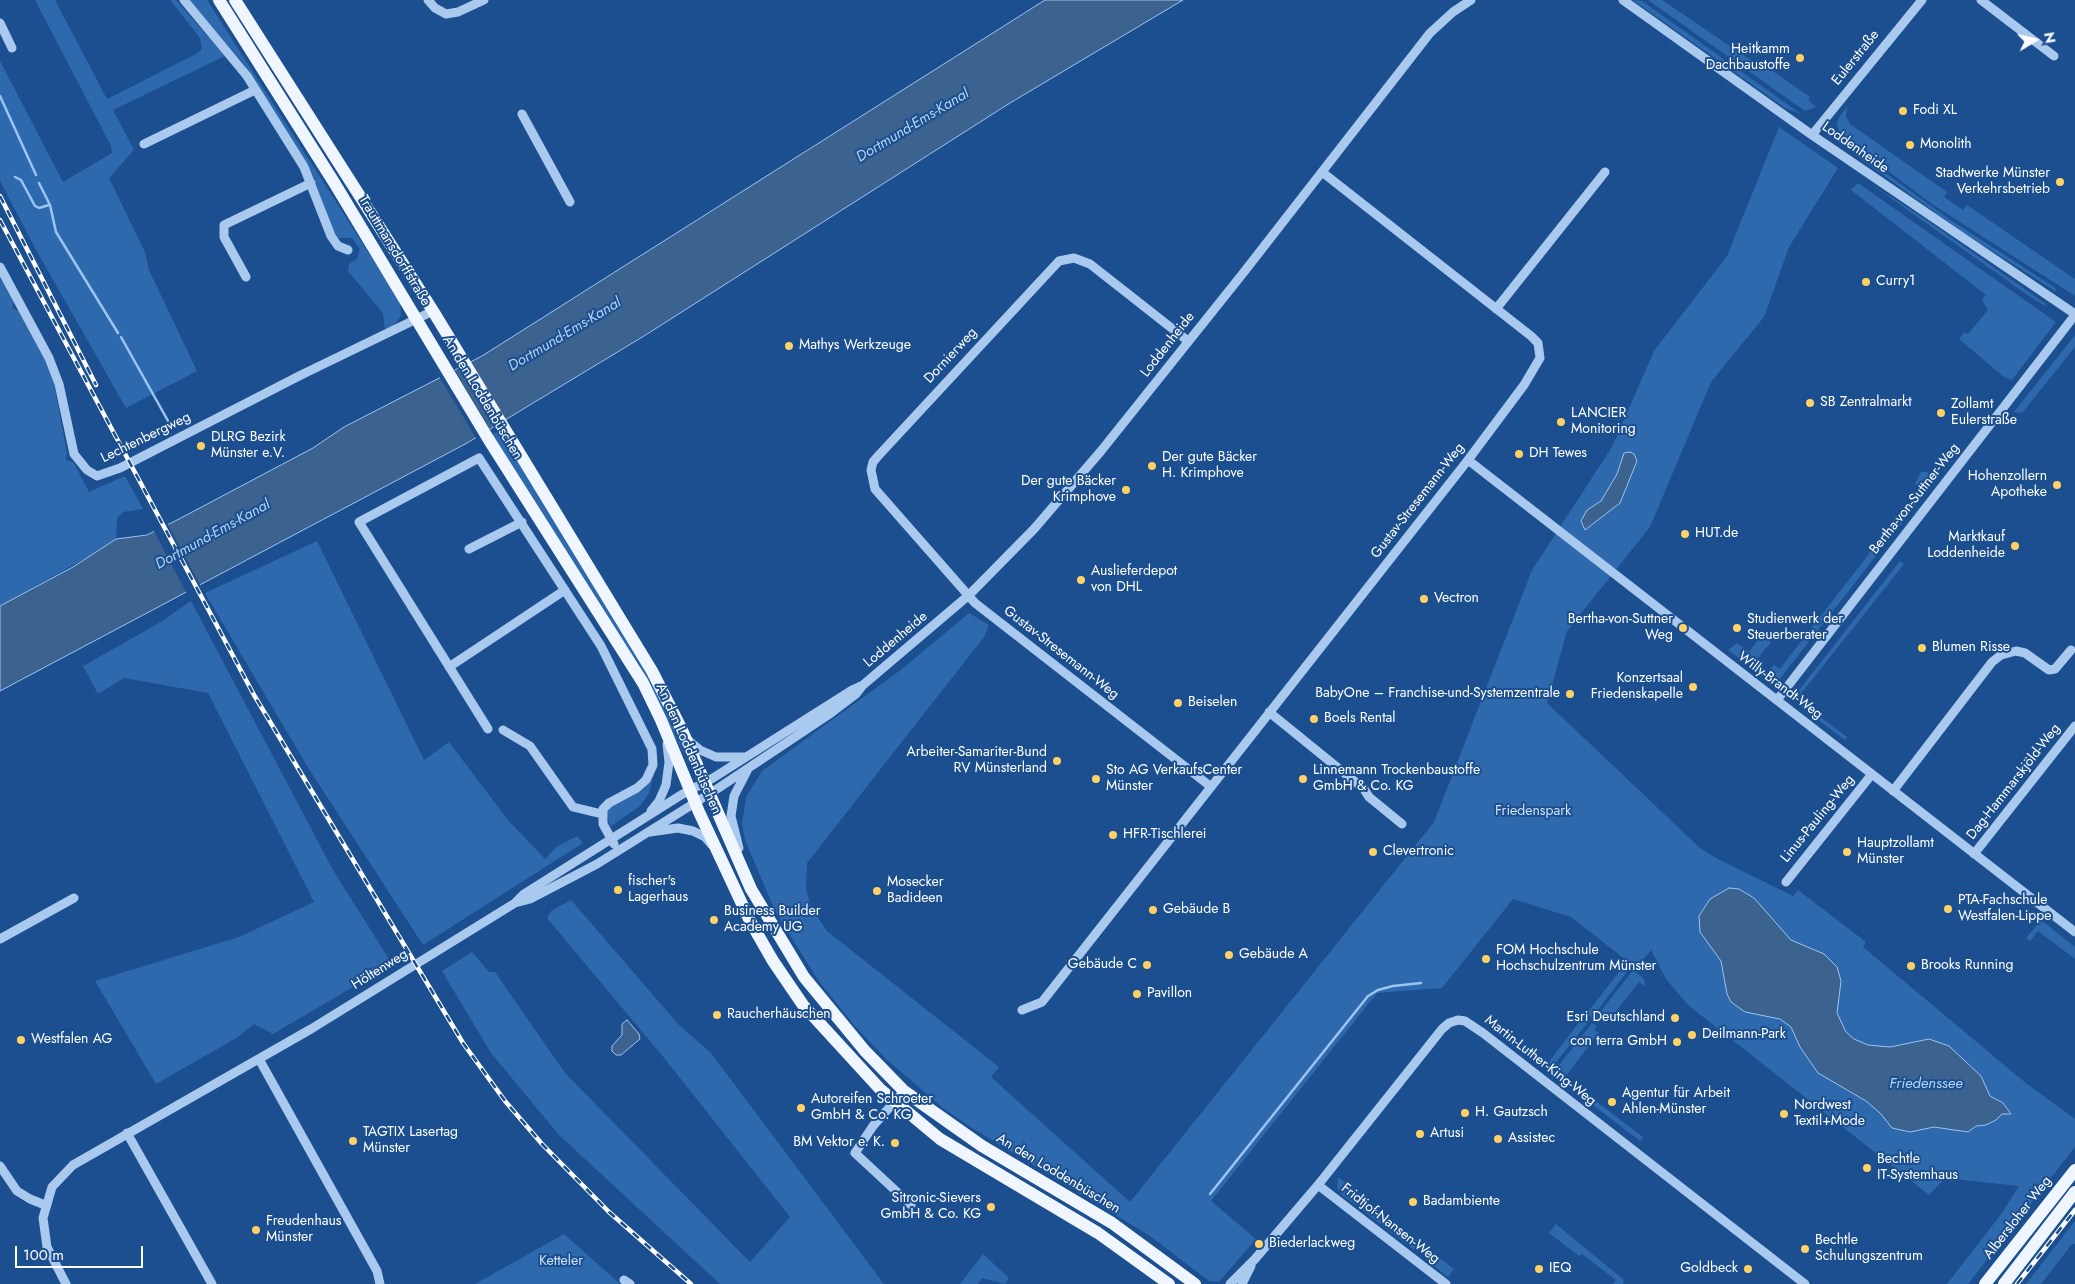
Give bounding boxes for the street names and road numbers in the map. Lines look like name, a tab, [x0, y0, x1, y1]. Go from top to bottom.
street label: Eulerstraße	[1829, 27, 1883, 89]
street label: Loddenheide	[1818, 119, 1892, 177]
street label: Trauttmansdorffstraße	[354, 193, 434, 309]
street label: Loddenheide	[1137, 309, 1199, 381]
street label: Dornierweg	[921, 325, 981, 387]
street label: An den Loddenbüschen	[438, 333, 526, 463]
street label: Lechtenbergweg	[98, 409, 194, 467]
street label: Gustav-Stresemann-Weg	[1368, 440, 1468, 562]
street label: Bertha-von-Suttner-Weg	[1866, 440, 1964, 558]
street label: Gustav-Stresemann-Weg	[1000, 603, 1122, 703]
street label: Loddenheide	[861, 609, 931, 671]
street label: Willy-Brandt-Weg	[1734, 649, 1826, 723]
street label: An den Loddenbüschen	[652, 681, 724, 817]
street label: Dag-Hammarskjöld-Weg	[1964, 721, 2064, 843]
street label: Linus-Pauling-Weg	[1778, 772, 1858, 866]
street label: Höltenweg	[349, 946, 411, 994]
street label: Martin-Luther-King-Weg	[1481, 1012, 1599, 1110]
street label: An den Loddenbüschen	[993, 1130, 1123, 1218]
street label: Albersloher Weg	[1980, 1173, 2056, 1263]
street label: Fridtjof-Nansen-Weg	[1337, 1180, 1443, 1268]

